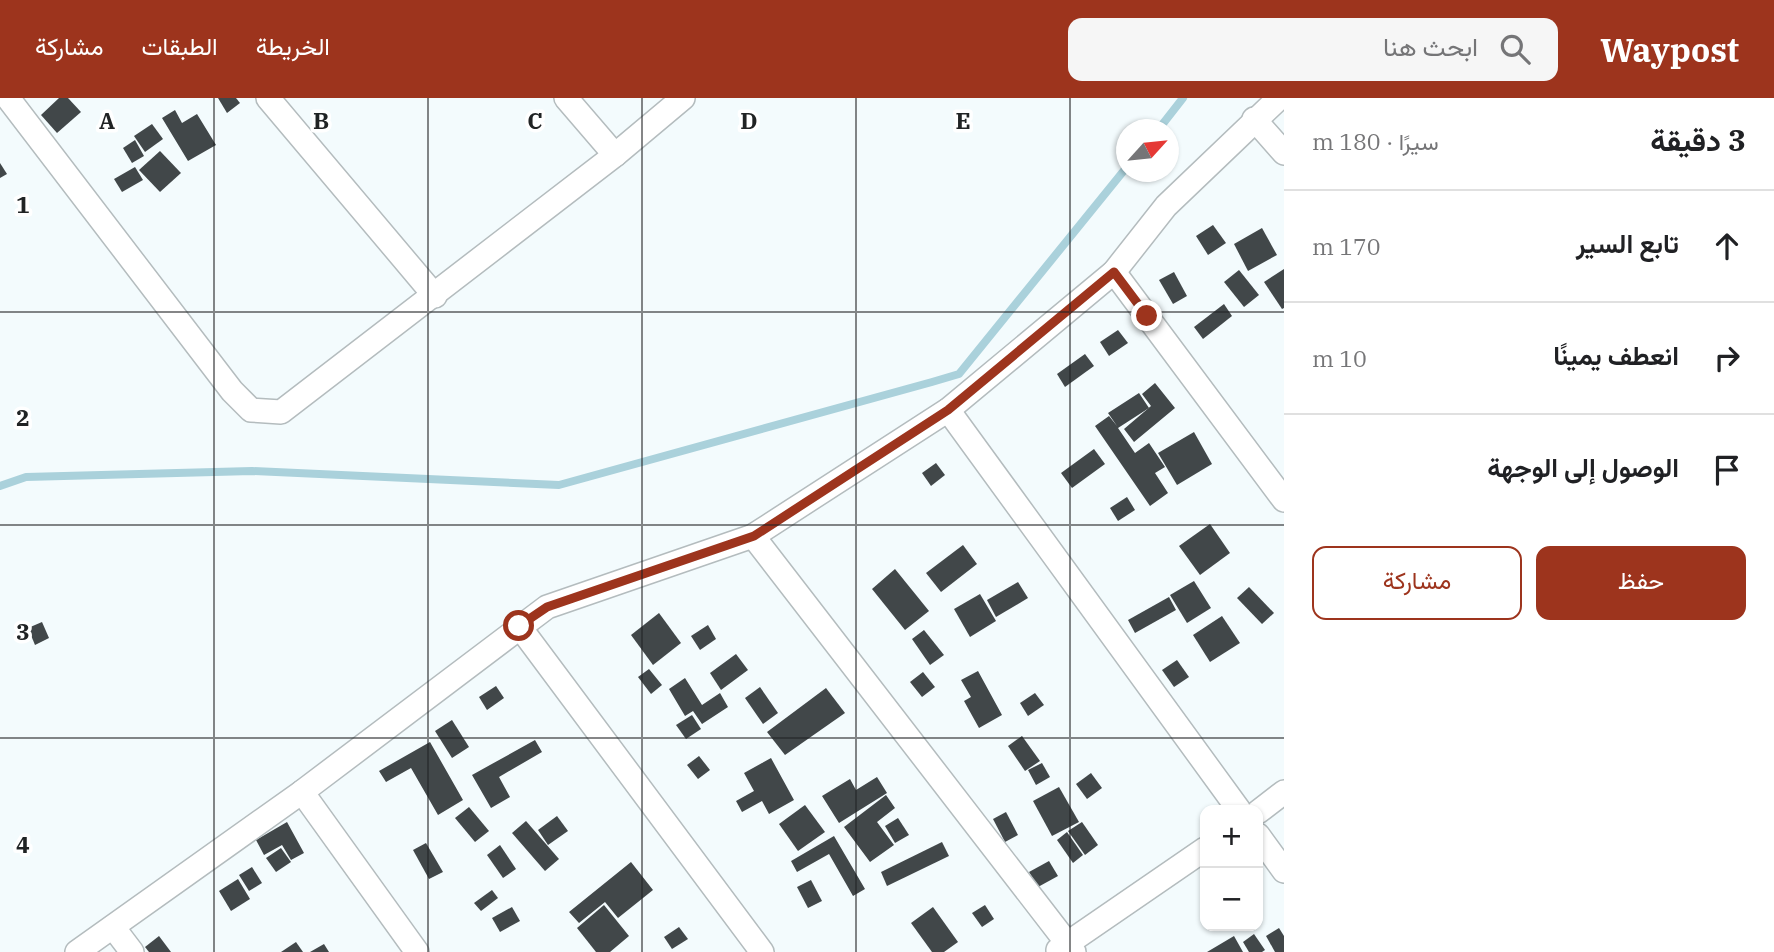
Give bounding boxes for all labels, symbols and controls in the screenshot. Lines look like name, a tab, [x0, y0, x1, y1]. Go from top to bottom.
search box	[1068, 18, 1558, 81]
text: Waypost	[1600, 28, 1739, 71]
text: ابحث هنا	[1383, 29, 1478, 63]
text: مشاركة	[35, 30, 103, 62]
text: الطبقات	[141, 30, 218, 62]
text: الخريطة	[256, 30, 330, 62]
icon: search	[1496, 30, 1534, 68]
text: A	[99, 105, 115, 135]
text: B	[313, 105, 329, 135]
text: C	[527, 105, 543, 135]
text: D	[740, 105, 758, 135]
text: E	[955, 105, 971, 135]
north arrow	[1116, 119, 1179, 182]
text: 3 دقيقة	[1650, 120, 1746, 159]
text: سيرًا · 180 m	[1312, 126, 1439, 156]
text: 1	[16, 189, 30, 219]
text: تابع السير	[1576, 226, 1679, 260]
icon: ahead	[1708, 227, 1746, 265]
text: 170 m	[1312, 231, 1381, 261]
route end	[1131, 300, 1162, 331]
text: انعطف يمينًا	[1553, 338, 1679, 372]
icon: right	[1708, 339, 1746, 377]
text: 10 m	[1312, 343, 1367, 373]
text: 2	[16, 402, 30, 432]
text: الوصول إلى الوجهة	[1487, 450, 1679, 484]
icon: arrive	[1708, 451, 1746, 489]
button: مشاركة	[1312, 546, 1522, 620]
button: حفظ	[1536, 546, 1746, 620]
route start	[503, 610, 534, 641]
text: 3	[16, 616, 30, 646]
map controls	[1200, 805, 1263, 931]
button: +	[1200, 805, 1263, 868]
text: 4	[16, 829, 30, 859]
button: −	[1200, 868, 1263, 931]

